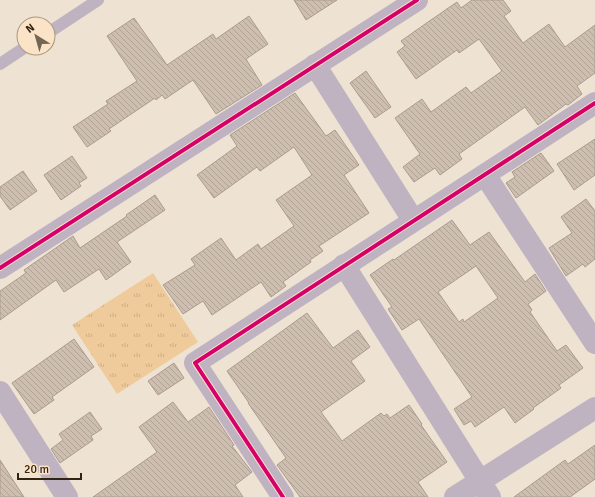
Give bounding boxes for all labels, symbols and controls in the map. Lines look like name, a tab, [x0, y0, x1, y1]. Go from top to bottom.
north arrow	[16, 16, 56, 56]
text: N	[23, 21, 37, 36]
scale bar	[18, 455, 81, 481]
text: 20 m	[24, 462, 49, 477]

